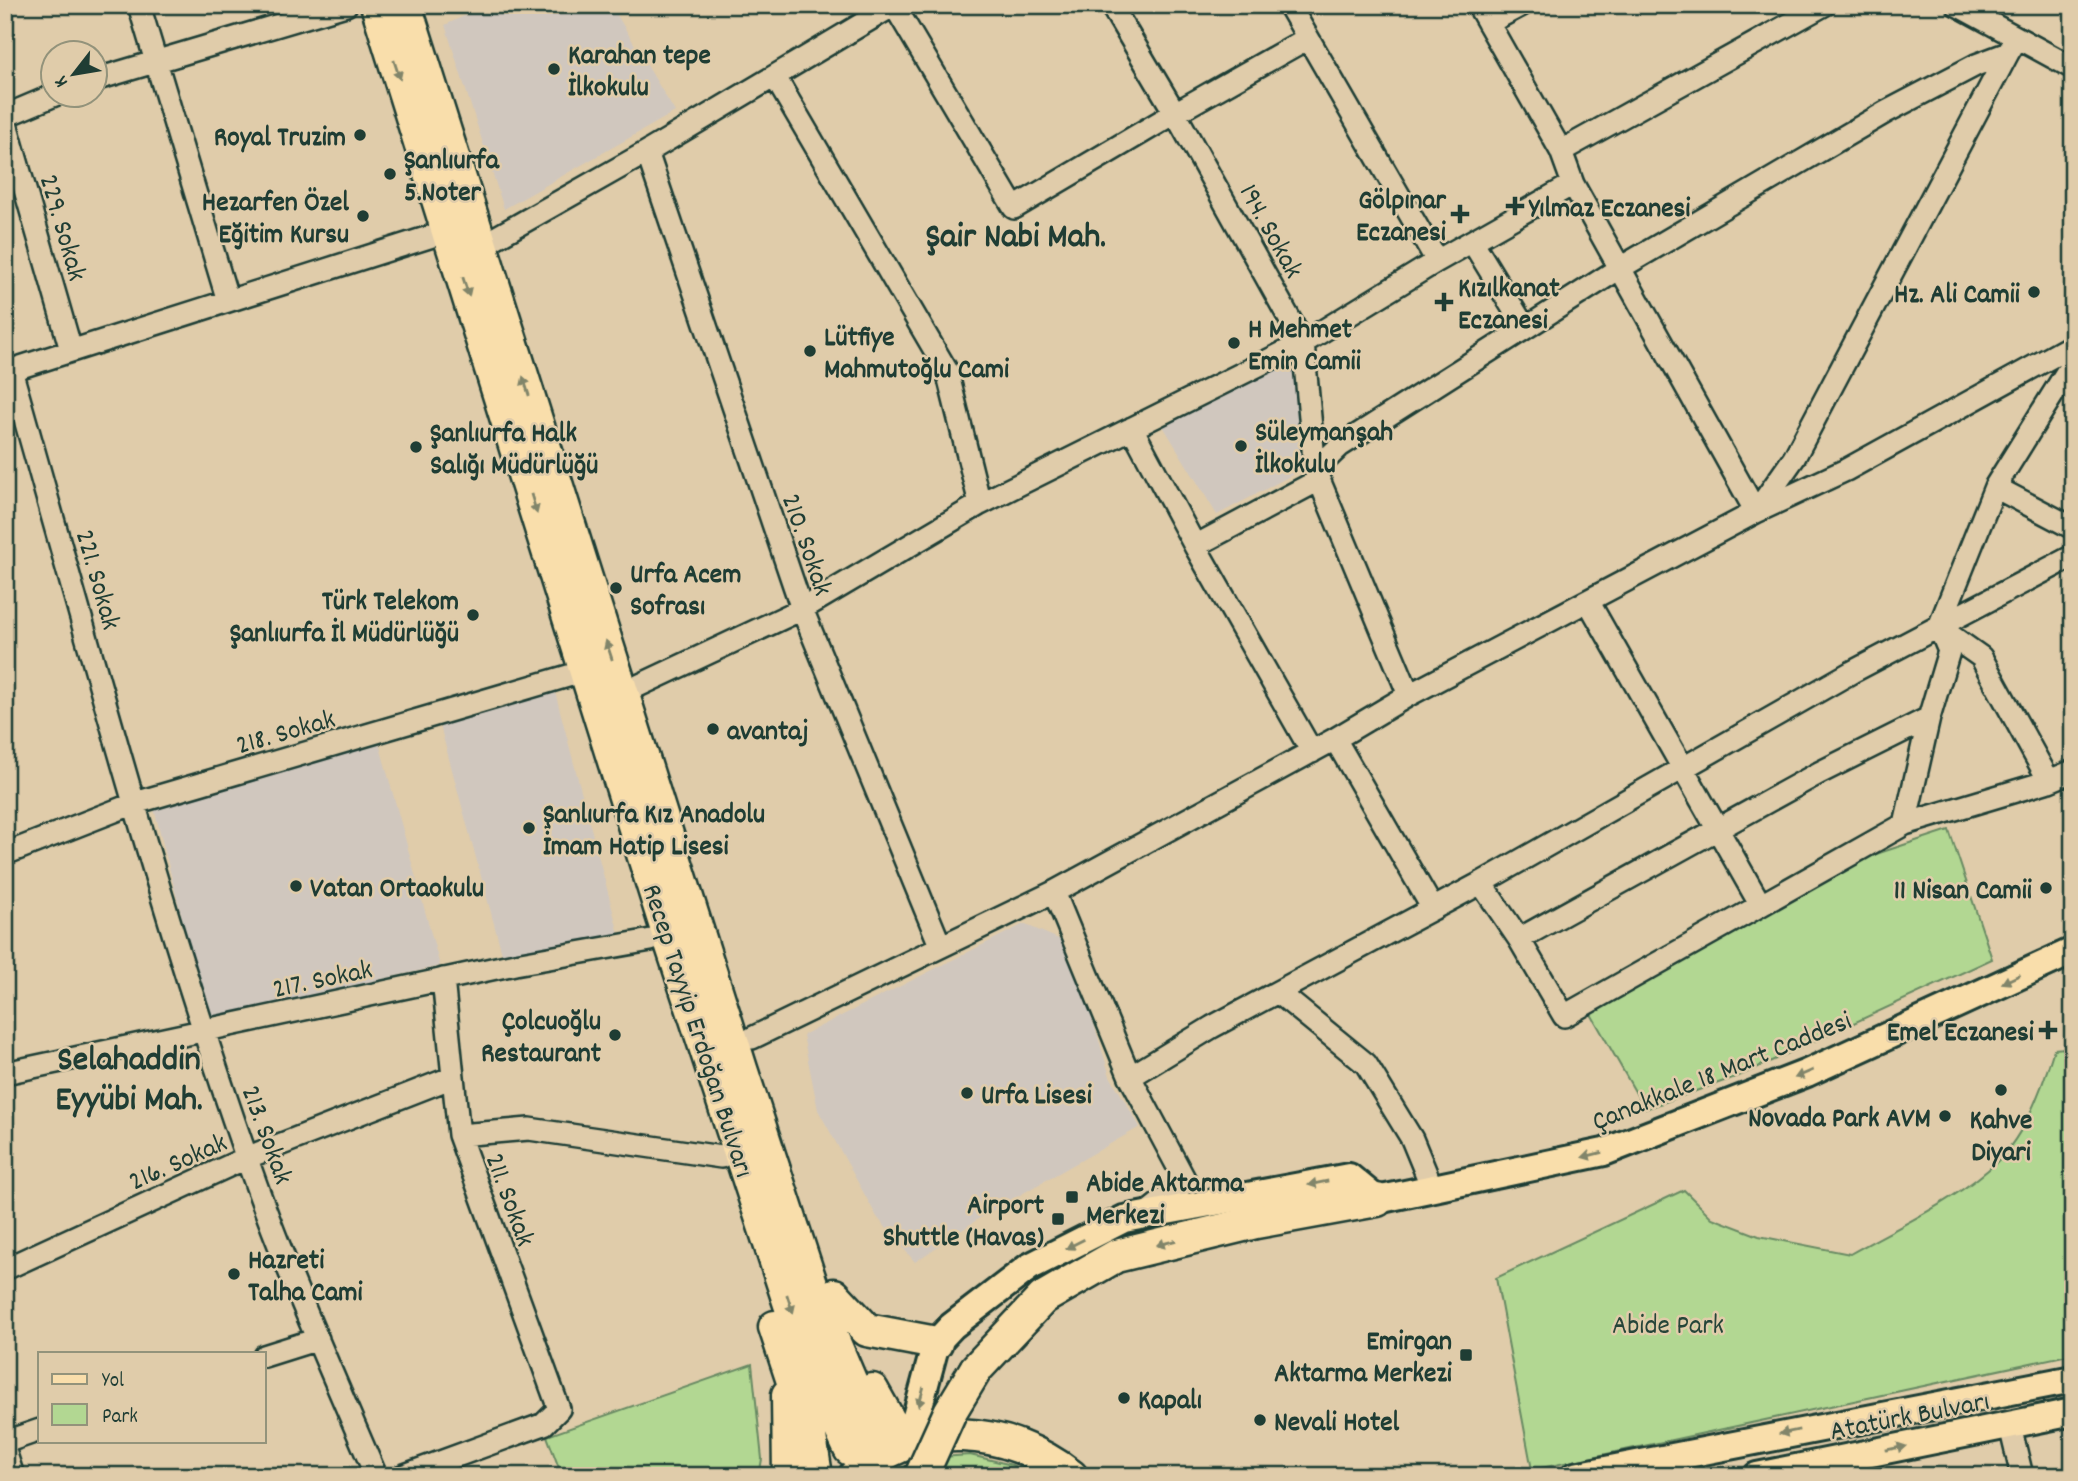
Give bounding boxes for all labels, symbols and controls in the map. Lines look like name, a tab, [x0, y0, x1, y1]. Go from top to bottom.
north arrow	[38, 38, 108, 108]
place label: Karahan tepe İlkokulu	[568, 38, 711, 110]
one-way arrow	[393, 60, 403, 81]
marker: Karahan tepe İlkokulu	[546, 61, 562, 77]
text: K	[48, 70, 76, 92]
place label: Royal Truzim	[214, 120, 346, 160]
marker: Royal Truzim	[352, 127, 368, 143]
place label: Şanlıurfa 5.Noter	[404, 143, 500, 215]
marker: Şanlıurfa 5.Noter	[382, 166, 398, 182]
street label: 229. Sokak	[26, 170, 94, 286]
street label: 194. Sokak	[1226, 178, 1311, 287]
place label: Gölpınar Eczanesi	[1356, 183, 1447, 255]
place label: Hezarfen Özel Eğitim Kursu	[202, 185, 349, 257]
place label: Yılmaz Eczanesi	[1528, 191, 1690, 231]
marker: Yılmaz Eczanesi	[1507, 198, 1523, 214]
marker: Gölpınar Eczanesi	[1452, 206, 1468, 222]
marker: Hezarfen Özel Eğitim Kursu	[355, 208, 371, 224]
district label: Şair Nabi Mah.	[926, 214, 1106, 264]
place label: Kızılkanat Eczanesi	[1458, 271, 1560, 343]
one-way arrow	[461, 277, 472, 298]
place label: Hz. Ali Camii	[1894, 277, 2020, 317]
marker: Hz. Ali Camii	[2026, 284, 2042, 300]
marker: Kızılkanat Eczanesi	[1436, 294, 1452, 310]
place label: H Mehmet Emin Camii	[1248, 312, 1361, 384]
place label: Lütfiye Mahmutoğlu Cami	[824, 320, 1009, 392]
marker: H Mehmet Emin Camii	[1226, 335, 1242, 351]
marker: Lütfiye Mahmutoğlu Cami	[802, 343, 818, 359]
one-way arrow	[520, 376, 530, 397]
place label: Süleymanşah İlkokulu	[1255, 415, 1393, 487]
place label: Şanlıurfa Halk Salığı Müdürlüğü	[430, 416, 598, 488]
marker: Süleymanşah İlkokulu	[1233, 438, 1249, 454]
marker: Şanlıurfa Halk Salığı Müdürlüğü	[408, 439, 424, 455]
street label: 210. Sokak	[768, 489, 840, 602]
one-way arrow	[529, 494, 539, 515]
street label: 221. Sokak	[62, 526, 129, 635]
place label: Urfa Acem Sofrası	[630, 557, 741, 629]
marker: Urfa Acem Sofrası	[608, 580, 624, 596]
place label: Türk Telekom Şanlıurfa İl Müdürlüğü	[230, 584, 459, 656]
marker: Türk Telekom Şanlıurfa İl Müdürlüğü	[465, 607, 481, 623]
one-way arrow	[604, 639, 614, 660]
street label: 218. Sokak	[232, 702, 341, 768]
place label: avantaj	[727, 714, 809, 754]
marker: avantaj	[705, 721, 721, 737]
place label: Şanlıurfa Kız Anadolu İmam Hatip Lisesi	[543, 797, 765, 869]
marker: Şanlıurfa Kız Anadolu İmam Hatip Lisesi	[521, 820, 537, 836]
place label: Vatan Ortaokulu	[310, 871, 484, 911]
place label: 11 Nisan Camii	[1894, 873, 2032, 913]
marker: Vatan Ortaokulu	[288, 878, 304, 894]
street label: Recep Tayyip Erdoğan Bulvarı	[629, 880, 762, 1183]
marker: 11 Nisan Camii	[2038, 880, 2054, 896]
street label: 217. Sokak	[269, 952, 377, 1012]
one-way arrow	[2001, 973, 2021, 985]
street label: Çanakkale 18 Mart Caddesi	[1587, 1003, 1859, 1144]
place label: Çolcuoğlu Restaurant	[481, 1004, 602, 1076]
place label: Emel Eczanesi	[1887, 1015, 2034, 1055]
marker: Emel Eczanesi	[2040, 1022, 2056, 1038]
marker: Çolcuoğlu Restaurant	[607, 1027, 623, 1043]
district label: Selahaddin Eyyübi Mah.	[55, 1037, 203, 1127]
one-way arrow	[1794, 1068, 1814, 1080]
place label: Urfa Lisesi	[981, 1078, 1092, 1118]
street label: 213. Sokak	[228, 1081, 301, 1191]
marker: Kahve Diyari	[1993, 1082, 2009, 1098]
marker: Urfa Lisesi	[959, 1085, 975, 1101]
place label: Novada Park AVM	[1748, 1101, 1931, 1141]
place label: Kahve Diyari	[1970, 1103, 2032, 1175]
marker: Novada Park AVM	[1937, 1108, 1953, 1124]
street label: 216. Sokak	[123, 1125, 235, 1204]
street label: 211. Sokak	[472, 1149, 543, 1253]
one-way arrow	[1580, 1150, 1602, 1161]
place label: Abide Aktarma Merkezi	[1086, 1166, 1244, 1238]
one-way arrow	[1307, 1178, 1329, 1189]
place label: Airport Shuttle (Havas)	[883, 1188, 1045, 1260]
marker: Abide Aktarma Merkezi	[1064, 1189, 1080, 1205]
marker: Airport Shuttle (Havas)	[1050, 1211, 1066, 1227]
one-way arrow	[1155, 1238, 1177, 1249]
one-way arrow	[1065, 1239, 1085, 1250]
place label: Hazreti Talha Cami	[248, 1243, 363, 1315]
marker: Hazreti Talha Cami	[226, 1266, 242, 1282]
one-way arrow	[785, 1294, 796, 1315]
park label: Abide Park	[1612, 1308, 1724, 1348]
place label: Emirgan Aktarma Merkezi	[1274, 1324, 1452, 1396]
marker: Emirgan Aktarma Merkezi	[1458, 1347, 1474, 1363]
legend	[38, 1352, 266, 1442]
text: Yol	[102, 1367, 124, 1397]
place label: Kapalı	[1138, 1383, 1202, 1423]
street label: Atatürk Bulvarı	[1827, 1384, 1993, 1454]
one-way arrow	[916, 1387, 926, 1408]
marker: Kapalı	[1116, 1390, 1132, 1406]
text: Park	[102, 1403, 138, 1433]
place label: Nevali Hotel	[1274, 1405, 1400, 1445]
marker: Nevali Hotel	[1252, 1412, 1268, 1428]
one-way arrow	[1778, 1427, 1800, 1438]
one-way arrow	[1885, 1443, 1907, 1454]

